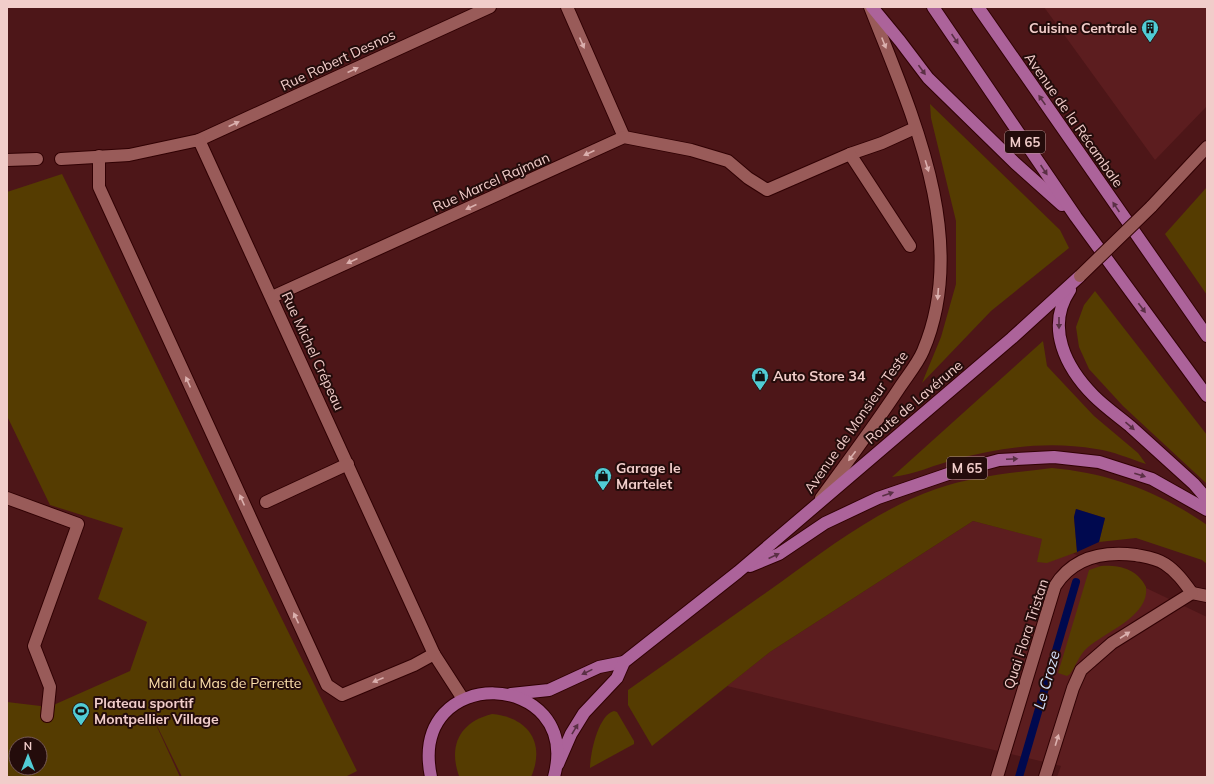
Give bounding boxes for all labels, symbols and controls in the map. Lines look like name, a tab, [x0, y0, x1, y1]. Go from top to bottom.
building icon: Cuisine Centrale	[1140, 18, 1160, 43]
place label: Cuisine Centrale	[1029, 19, 1137, 37]
street label: Rue Robert Desnos	[278, 25, 398, 95]
one-way arrow	[951, 34, 959, 44]
one-way arrow	[580, 37, 586, 49]
one-way arrow	[882, 38, 888, 50]
street label: Avenue de la Récambale	[1021, 49, 1127, 191]
one-way arrow	[918, 65, 927, 76]
one-way arrow	[347, 67, 358, 73]
one-way arrow	[1038, 94, 1046, 105]
one-way arrow	[229, 121, 241, 127]
road number: M 65	[1005, 131, 1045, 153]
street label: Rue Marcel Rajman	[430, 148, 552, 216]
one-way arrow	[582, 151, 594, 157]
one-way arrow	[924, 160, 930, 172]
one-way arrow	[1040, 165, 1048, 175]
one-way arrow	[1112, 202, 1120, 212]
one-way arrow	[465, 204, 476, 210]
one-way arrow	[347, 258, 358, 264]
one-way arrow	[935, 288, 942, 300]
street label: Rue Michel Crépeau	[278, 289, 348, 413]
one-way arrow	[1138, 303, 1146, 314]
one-way arrow	[1056, 317, 1062, 330]
street label: Avenue de Monsieur Teste	[800, 347, 912, 497]
street label: Route de Lavérune	[862, 356, 966, 448]
shop icon: Auto Store 34	[750, 366, 770, 391]
place label: Auto Store 34	[773, 367, 866, 385]
one-way arrow	[185, 376, 191, 388]
one-way arrow	[1124, 421, 1135, 430]
one-way arrow	[848, 451, 856, 462]
one-way arrow	[1006, 456, 1018, 463]
road number: M 65	[947, 457, 987, 479]
place label: Garage le Martelet	[616, 459, 681, 493]
shop icon: Garage le Martelet	[593, 466, 613, 491]
one-way arrow	[1134, 473, 1146, 479]
one-way arrow	[882, 491, 894, 497]
one-way arrow	[239, 495, 245, 506]
one-way arrow	[768, 553, 779, 559]
street label: Quai Flora Tristan	[1000, 577, 1052, 691]
one-way arrow	[293, 613, 299, 624]
one-way arrow	[1120, 631, 1130, 639]
water label: Le Croze	[1029, 648, 1064, 711]
one-way arrow	[581, 669, 592, 676]
park label: Mail du Mas de Perrette	[149, 674, 301, 692]
one-way arrow	[373, 677, 384, 683]
place label: Plateau sportif Montpellier Village	[94, 694, 219, 728]
sports icon: Plateau sportif Montpellier Village	[71, 701, 91, 726]
one-way arrow	[571, 723, 578, 735]
one-way arrow	[1054, 733, 1060, 745]
north arrow	[8, 736, 48, 776]
text: N	[24, 739, 32, 753]

